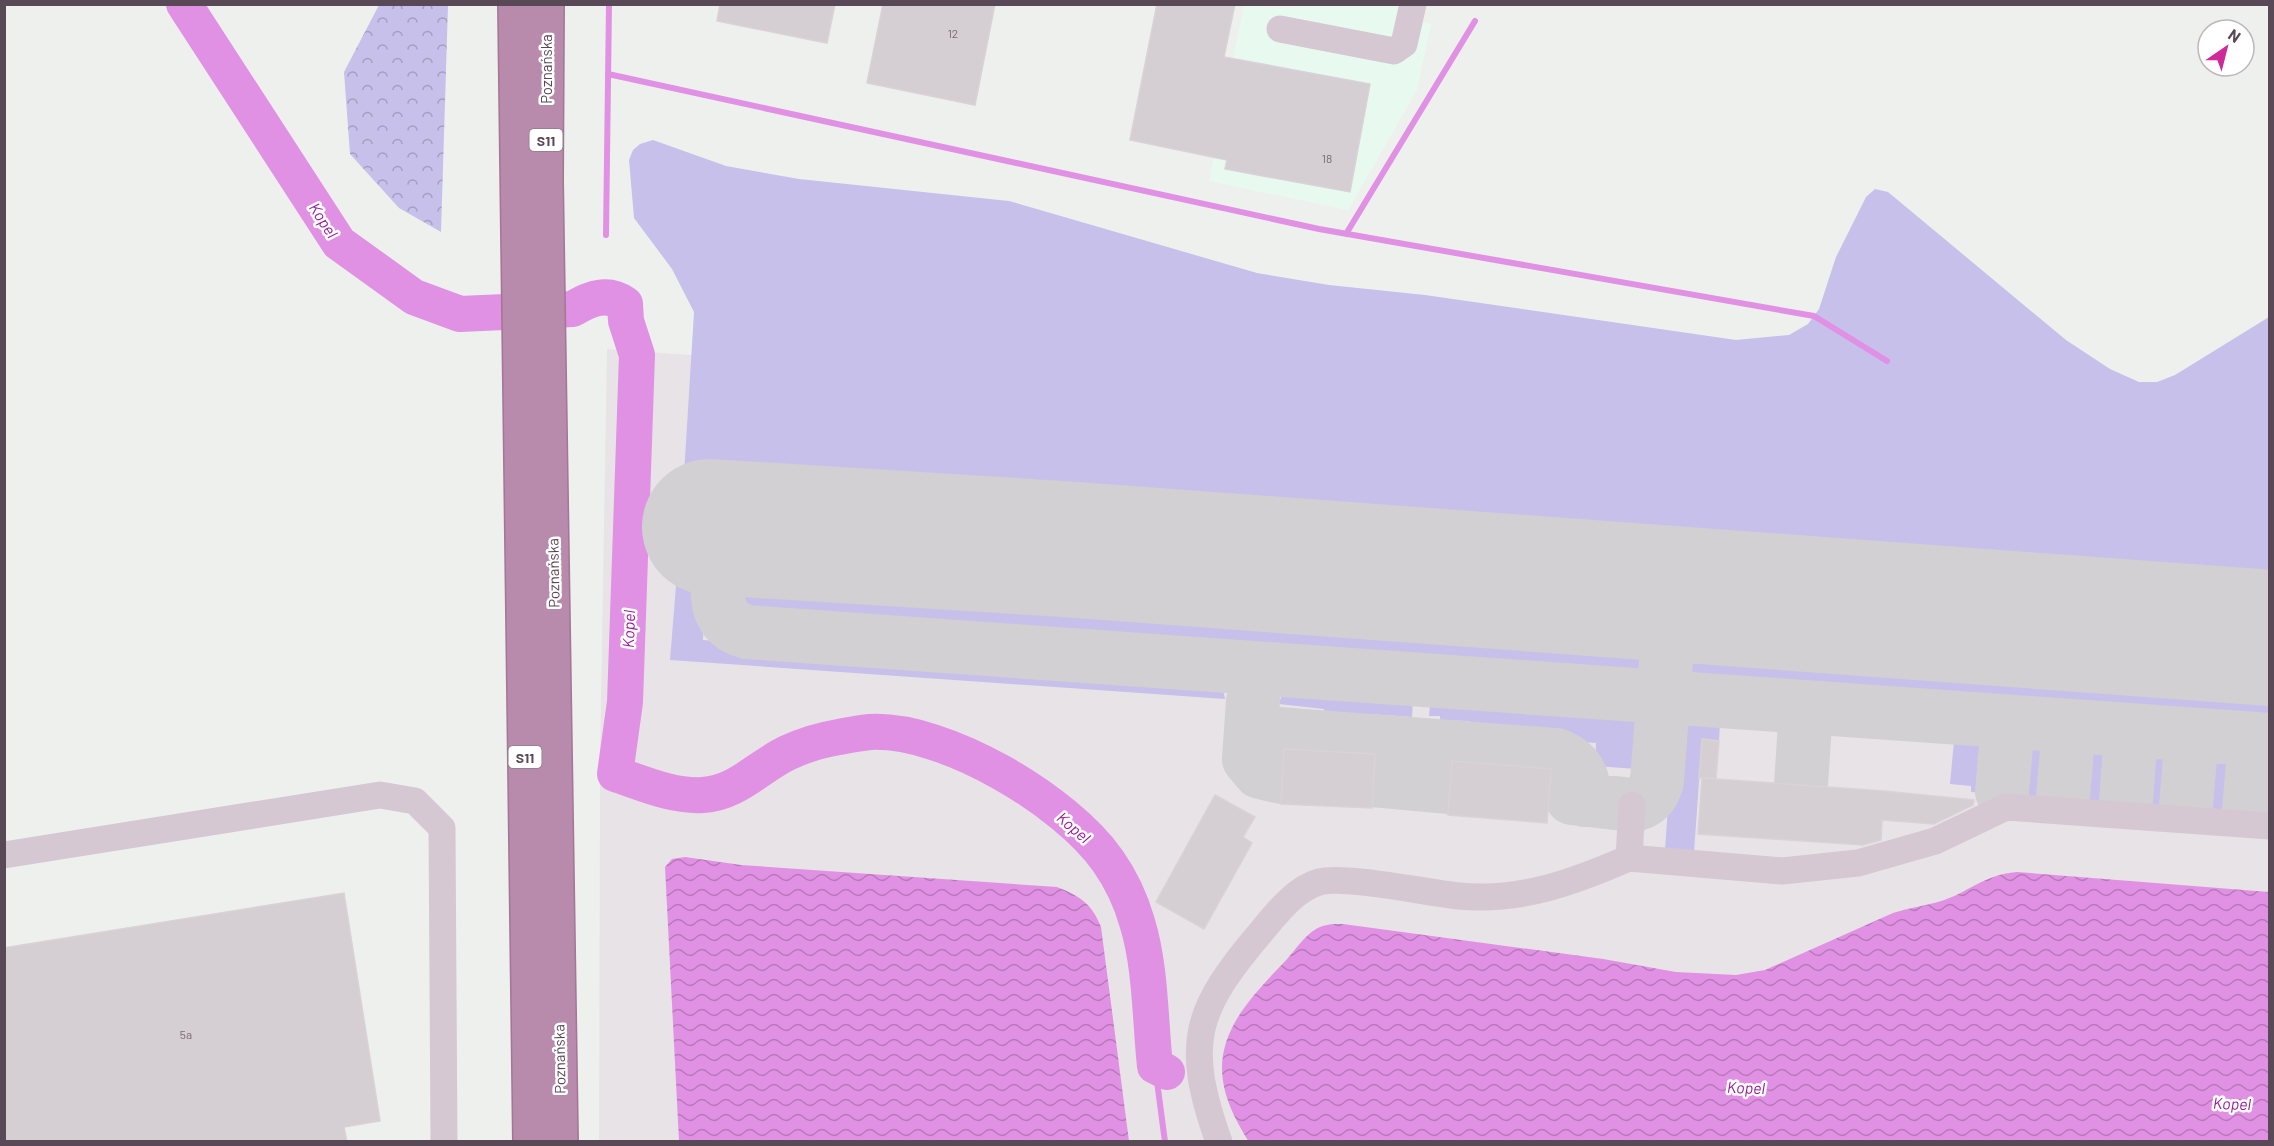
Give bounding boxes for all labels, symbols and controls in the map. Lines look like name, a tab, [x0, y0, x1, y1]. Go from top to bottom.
north arrow	[2196, 18, 2256, 78]
text: N	[2225, 24, 2245, 46]
house number: 12	[948, 26, 958, 40]
street label: Poznańska	[537, 34, 555, 104]
road number: S11	[530, 129, 562, 151]
house number: 18	[1322, 151, 1332, 165]
water label: Kopel	[306, 199, 343, 241]
street label: Poznańska	[543, 538, 563, 608]
water label: Kopel	[618, 609, 638, 648]
road number: S11	[508, 746, 542, 768]
water label: Kopel	[1053, 807, 1095, 847]
street label: Poznańska	[549, 1024, 569, 1094]
house number: 5a	[180, 1027, 192, 1041]
water label: Kopel	[1727, 1077, 1766, 1097]
water label: Kopel	[2213, 1093, 2252, 1113]

